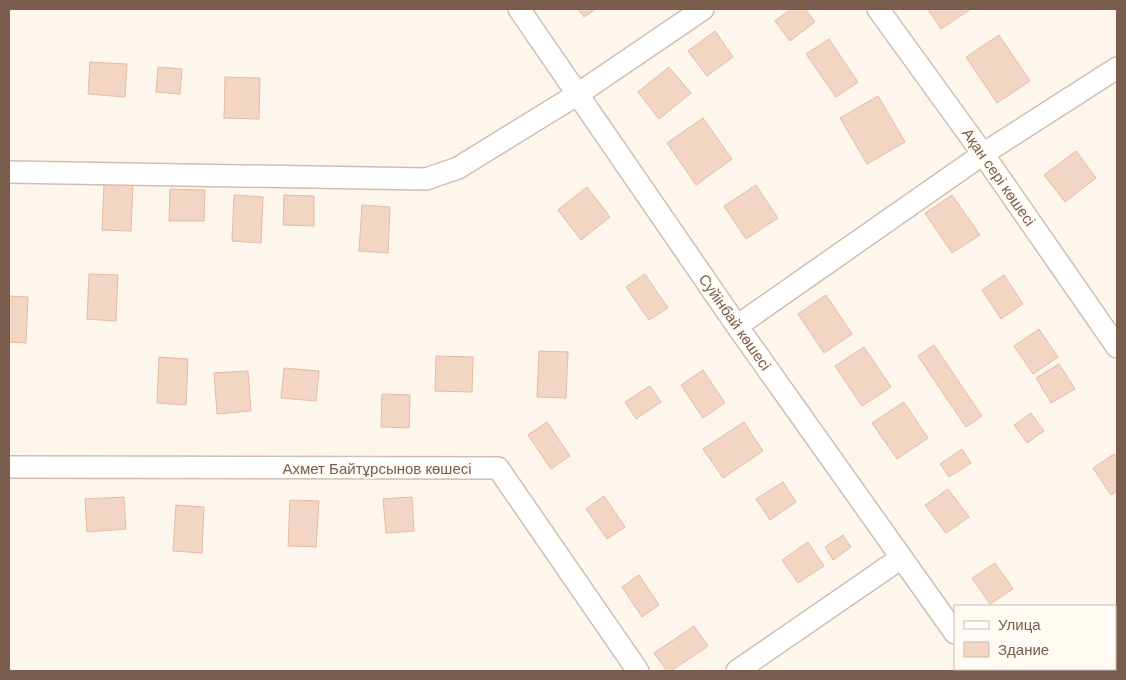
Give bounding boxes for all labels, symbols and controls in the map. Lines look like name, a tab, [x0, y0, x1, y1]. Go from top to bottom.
street label: Ақан сері көшесі	[959, 125, 1039, 229]
street label: Суйінбай көшесі	[695, 271, 775, 373]
street label: Ахмет Байтұрсынов көшесі	[282, 460, 472, 477]
legend	[954, 605, 1116, 670]
text: Улица	[998, 616, 1041, 633]
text: Здание	[998, 641, 1049, 658]

